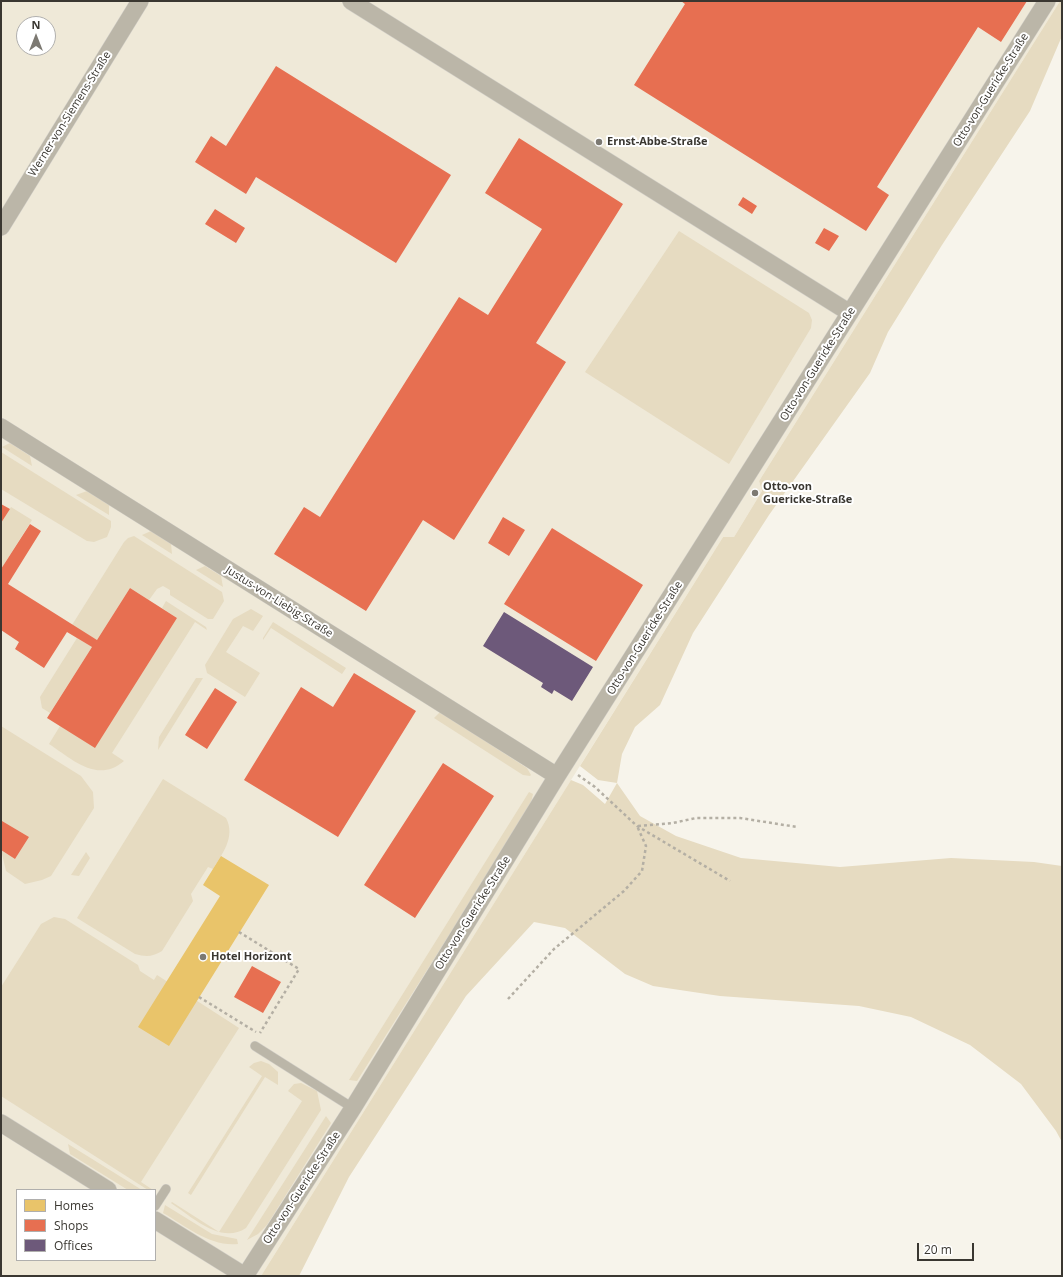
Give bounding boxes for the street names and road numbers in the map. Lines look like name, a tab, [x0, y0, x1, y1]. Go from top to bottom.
street label: Otto-von-Guericke-Straße	[951, 31, 1031, 149]
street label: Werner-von-Siemens-Straße	[26, 49, 114, 179]
street label: Otto-von-Guericke-Straße	[778, 305, 858, 423]
street label: Justus-von-Liebig-Straße	[223, 564, 335, 640]
street label: Otto-von-Guericke-Straße	[605, 579, 685, 697]
street label: Otto-von-Guericke-Straße	[433, 854, 513, 972]
street label: Otto-von-Guericke-Straße	[261, 1129, 343, 1247]

